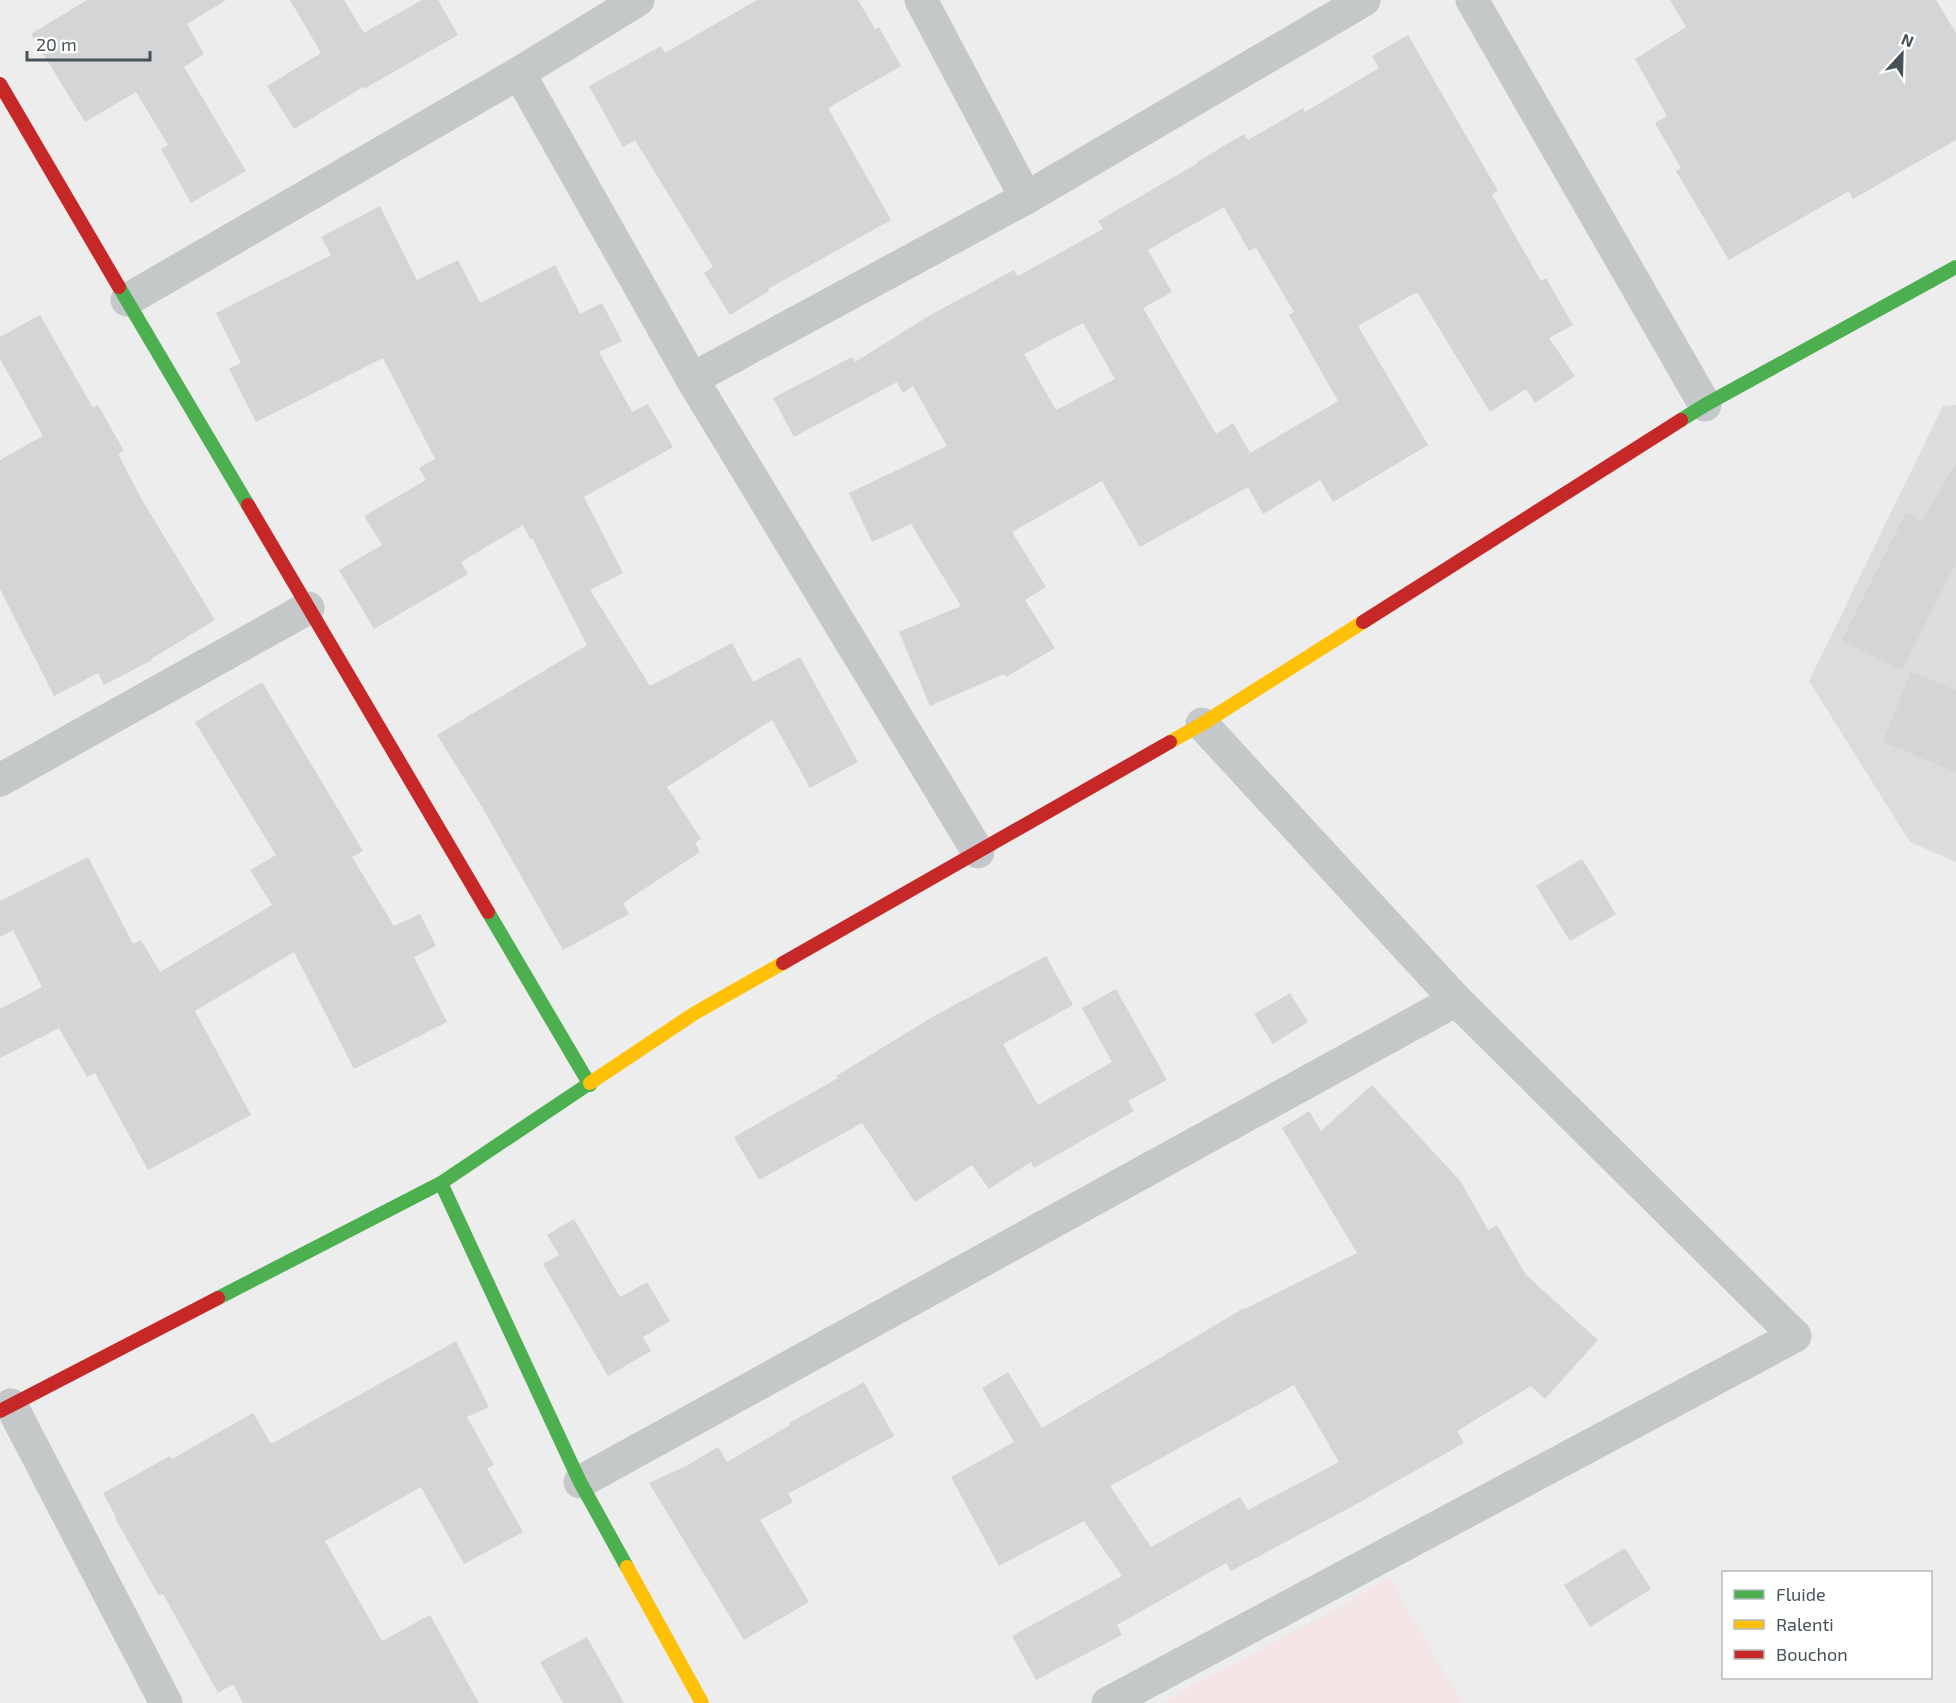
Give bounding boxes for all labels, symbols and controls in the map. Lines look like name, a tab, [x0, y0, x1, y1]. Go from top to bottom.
scale bar	[27, 24, 150, 62]
north arrow	[1872, 24, 1932, 84]
text: N	[1899, 29, 1917, 51]
text: 20 m	[36, 33, 77, 55]
legend	[1722, 1571, 1932, 1679]
text: Fluide	[1776, 1583, 1826, 1605]
text: Ralenti	[1776, 1613, 1834, 1635]
text: Bouchon	[1776, 1643, 1848, 1665]

